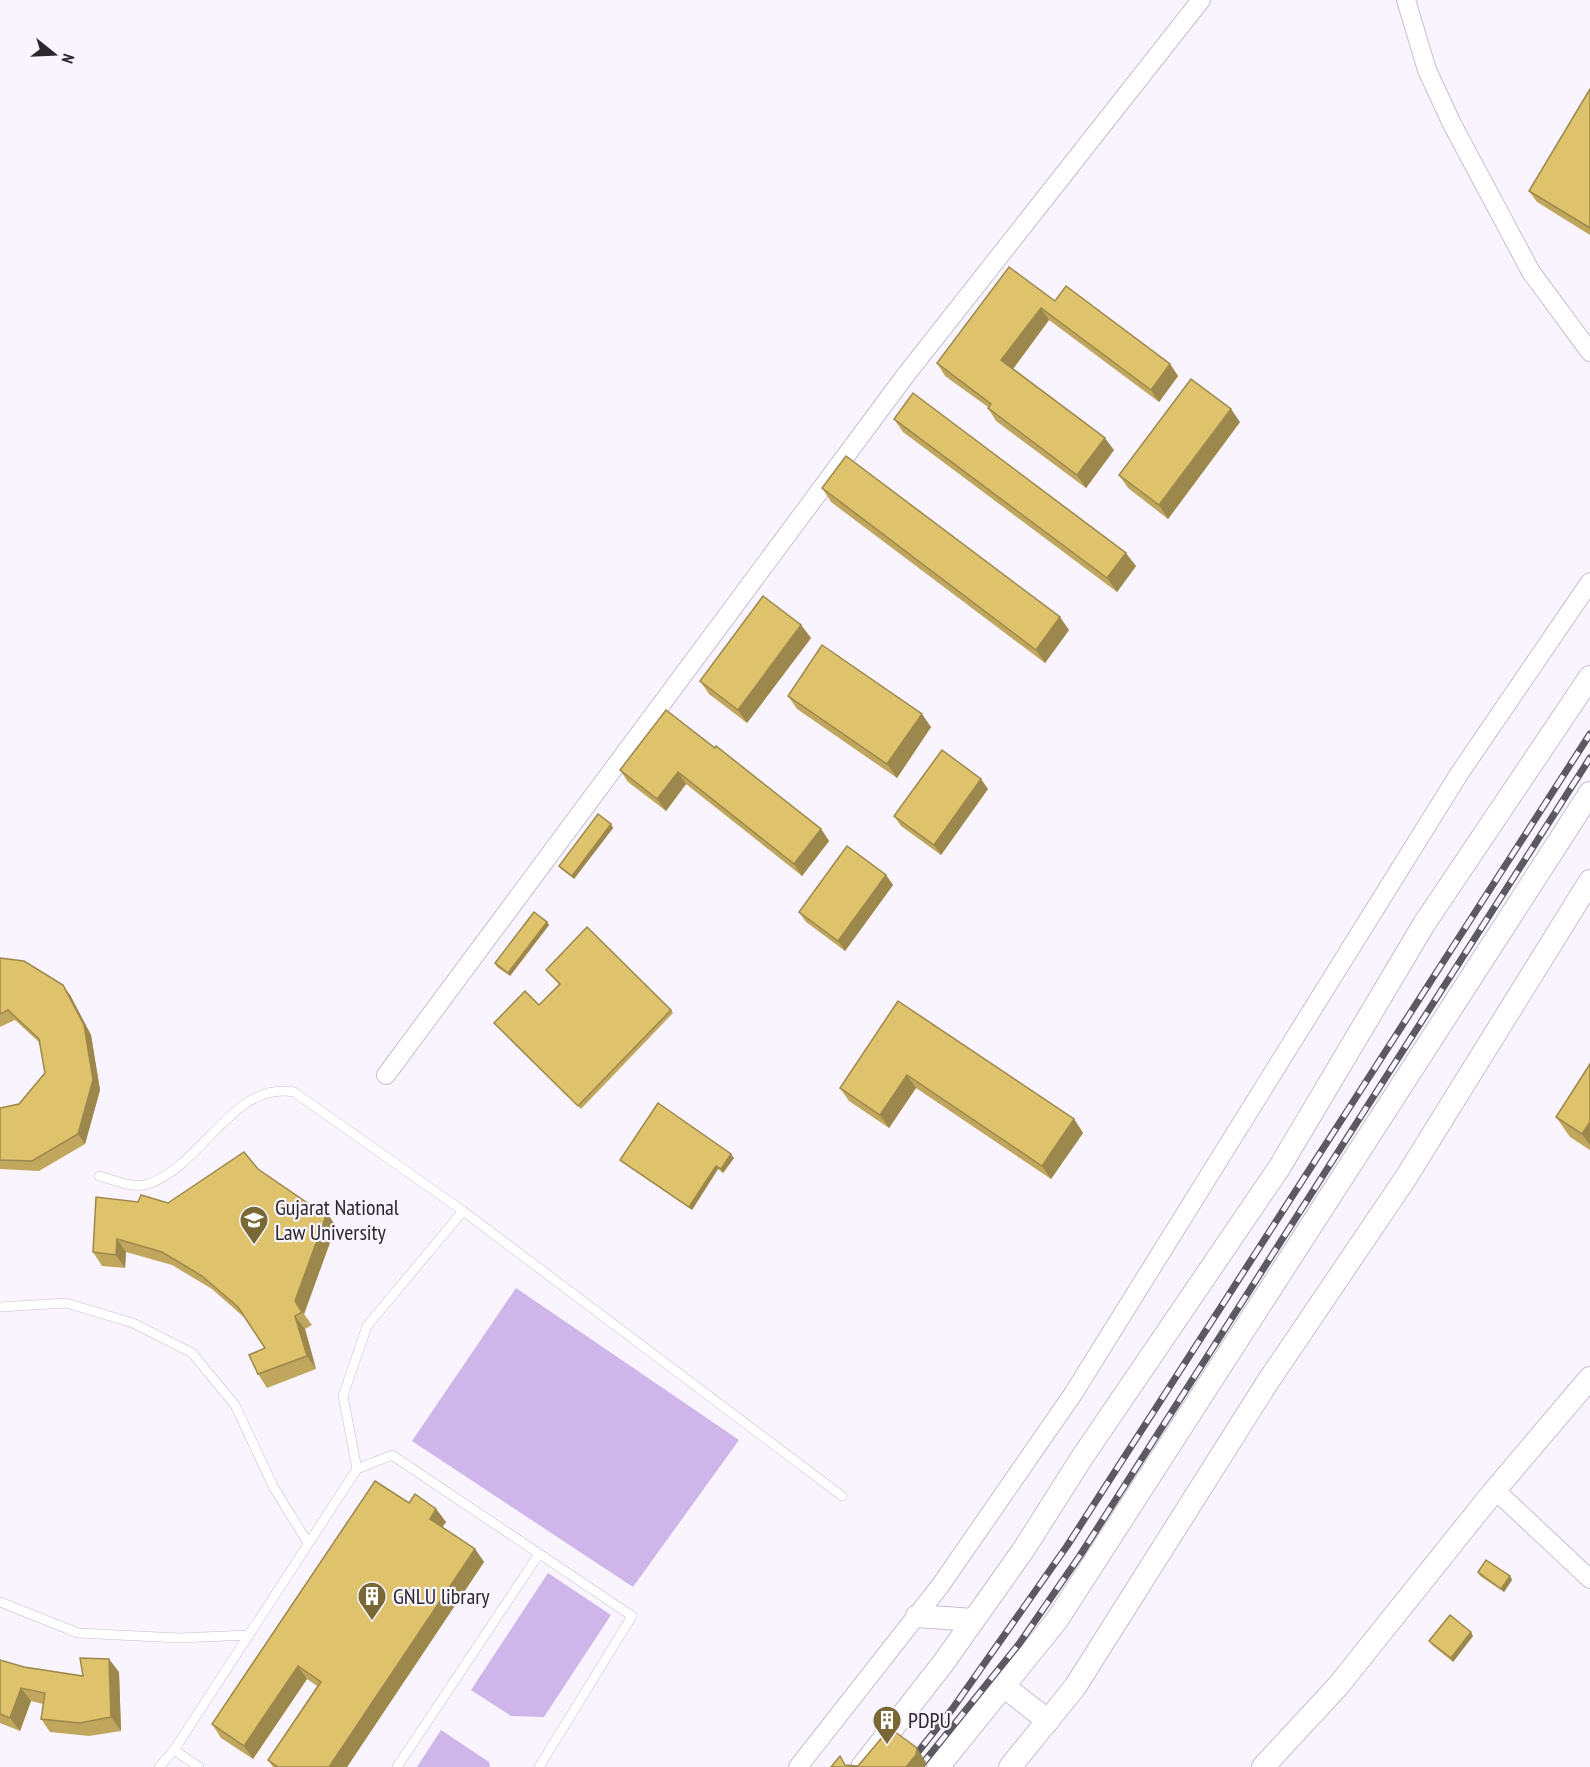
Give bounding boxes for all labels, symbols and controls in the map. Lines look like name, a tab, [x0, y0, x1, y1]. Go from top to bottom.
north arrow	[24, 24, 84, 84]
text: N	[57, 51, 79, 66]
place label: Gujarat National Law University	[275, 1193, 400, 1246]
school or university icon: Gujarat National Law University	[238, 1204, 270, 1246]
building icon: GNLU library	[356, 1580, 388, 1622]
place label: GNLU library	[393, 1582, 490, 1610]
building icon: PDPU	[871, 1704, 903, 1746]
place label: PDPU	[908, 1706, 951, 1734]

